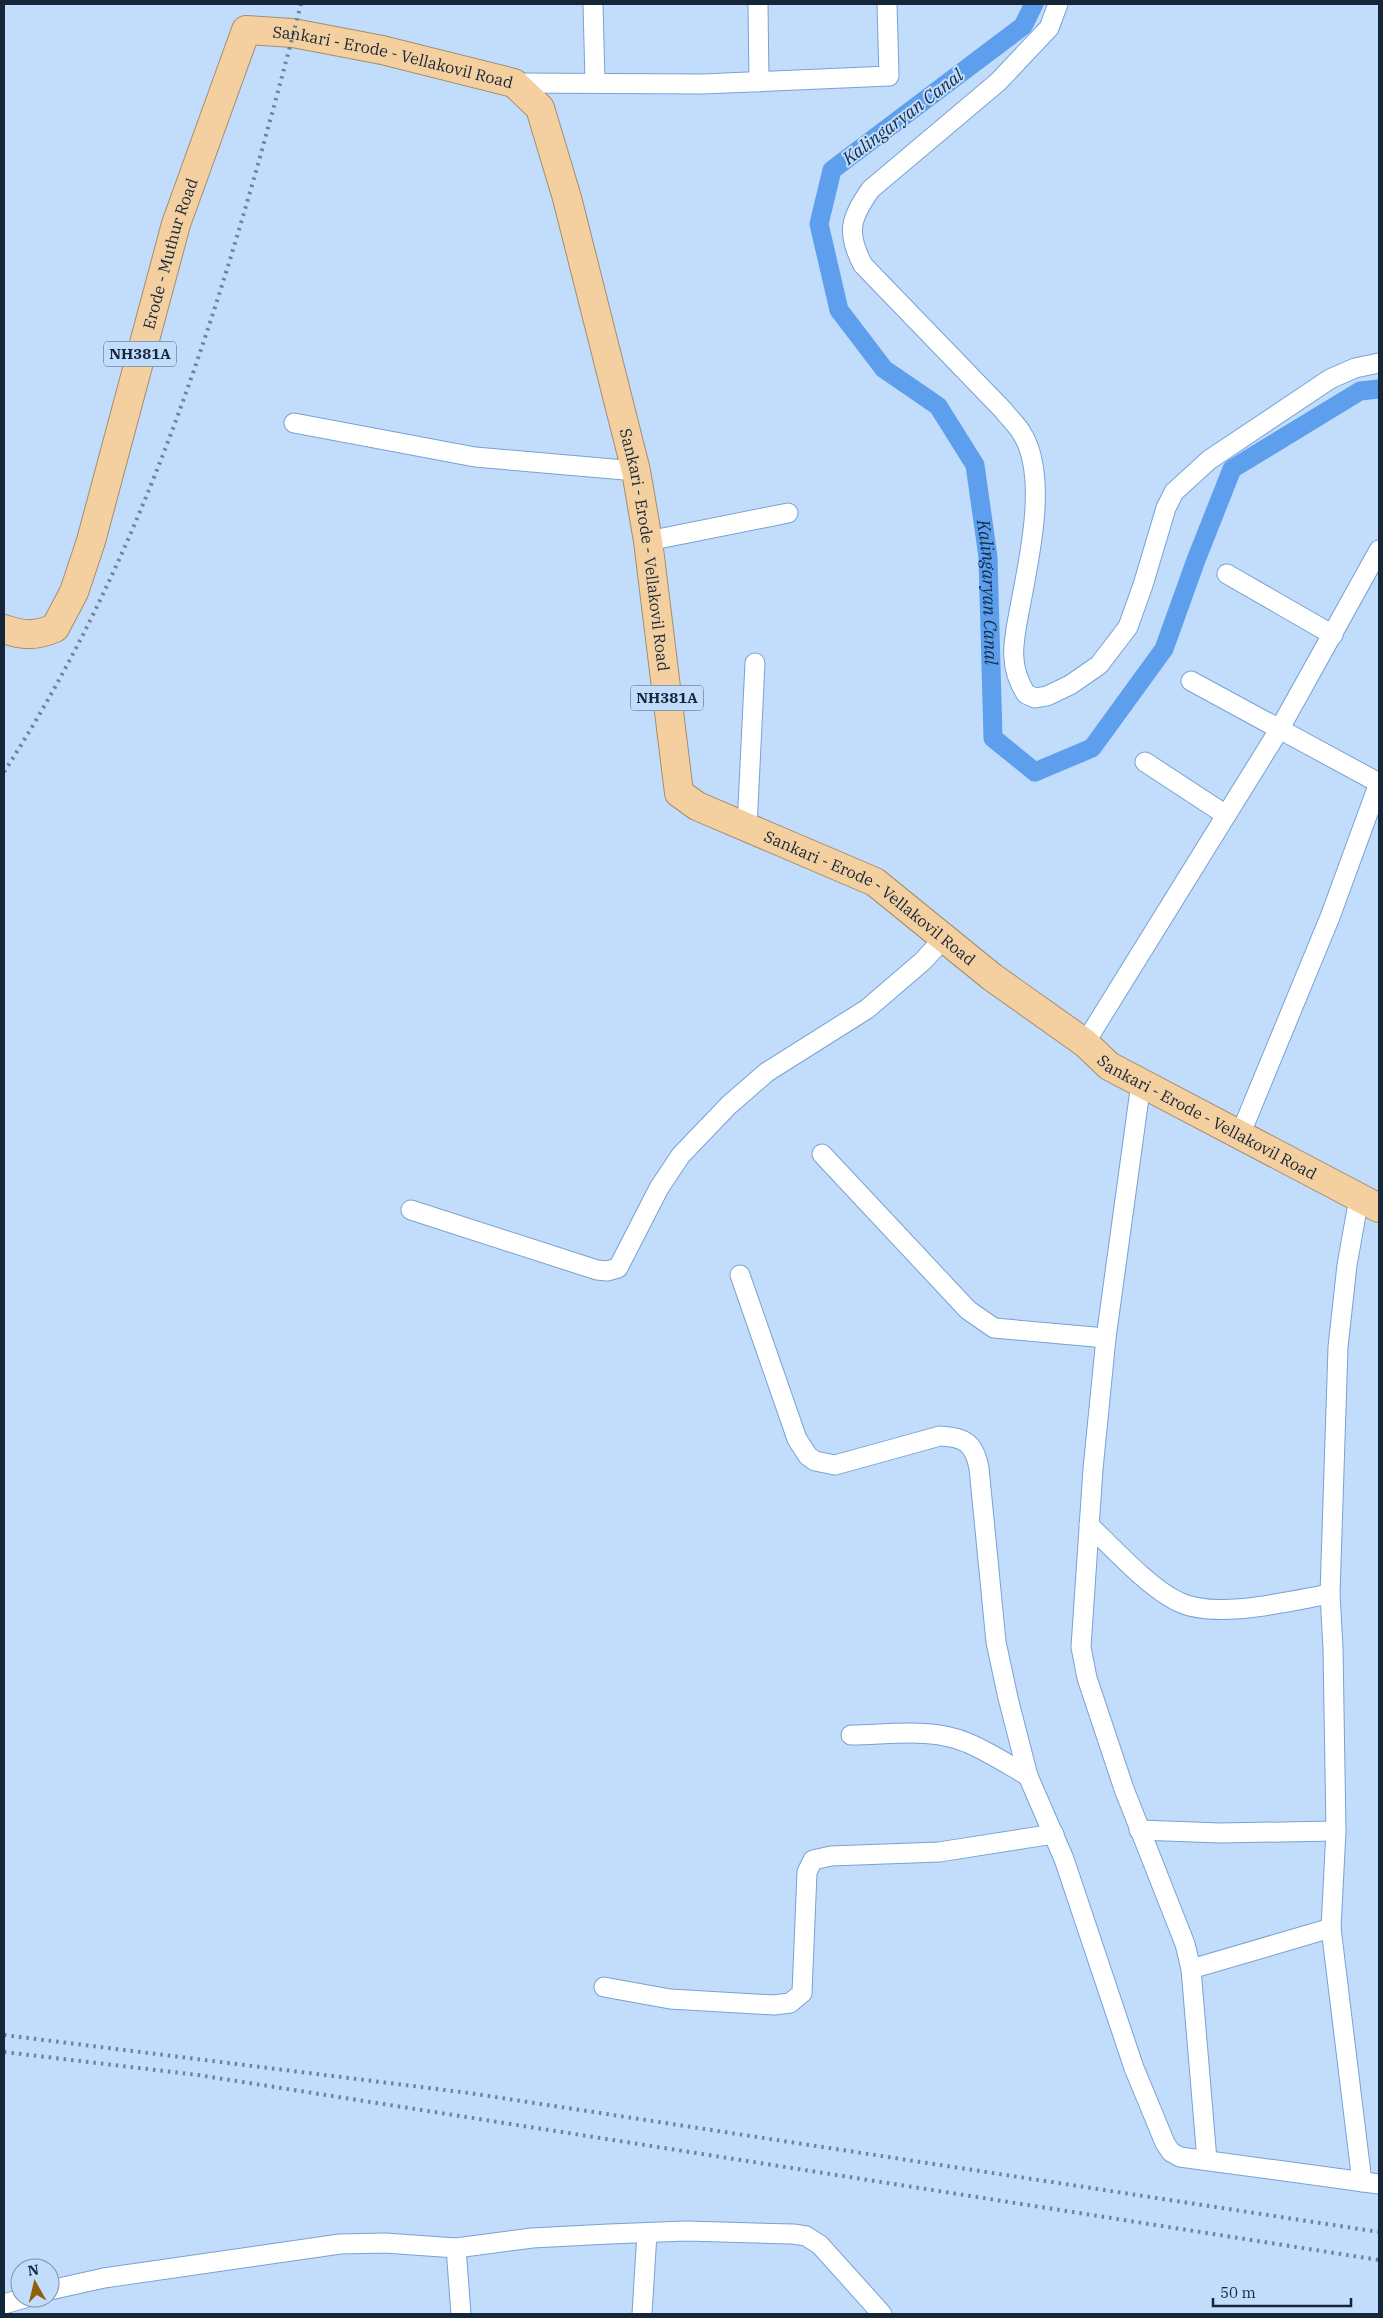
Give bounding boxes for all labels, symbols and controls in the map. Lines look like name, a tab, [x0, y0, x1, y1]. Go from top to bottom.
street label: Sankari - Erode - Vellakovil Road	[272, 22, 516, 92]
water label: Kalingaryan Canal	[837, 63, 968, 170]
street label: Erode - Muthur Road	[138, 175, 202, 332]
road number: NH381A	[104, 342, 176, 366]
street label: Sankari - Erode - Vellakovil Road	[616, 426, 674, 673]
water label: Kalingaryan Canal	[972, 517, 1003, 666]
road number: NH381A	[631, 686, 703, 710]
street label: Sankari - Erode - Vellakovil Road	[761, 826, 980, 970]
street label: Sankari - Erode - Vellakovil Road	[1093, 1050, 1321, 1184]
north arrow	[10, 2258, 60, 2308]
text: N	[26, 2260, 40, 2280]
scale bar	[1213, 2276, 1350, 2308]
text: 50 m	[1220, 2283, 1256, 2302]

